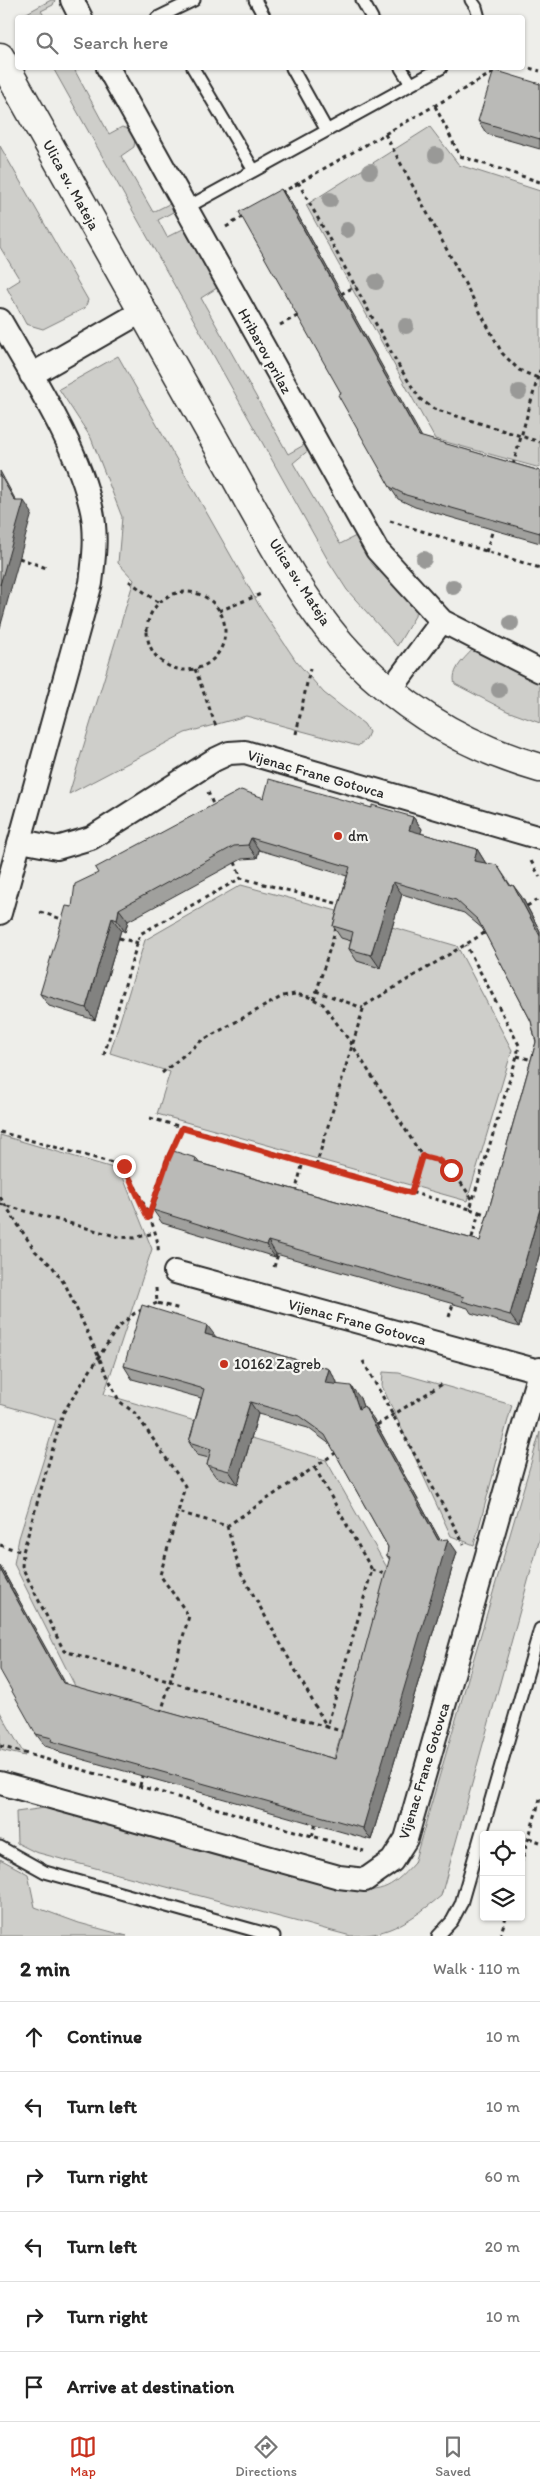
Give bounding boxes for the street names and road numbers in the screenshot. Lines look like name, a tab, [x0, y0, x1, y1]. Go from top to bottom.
street label: Ulica sv. Mateja	[39, 137, 103, 233]
street label: Hribarov prilaz	[234, 305, 296, 397]
street label: Ulica sv. Mateja	[265, 535, 335, 629]
street label: Vijenac Frane Gotovca	[245, 746, 387, 802]
street label: Vijenac Frane Gotovca	[286, 1295, 428, 1349]
street label: Vijenac Frane Gotovca	[395, 1700, 454, 1842]

